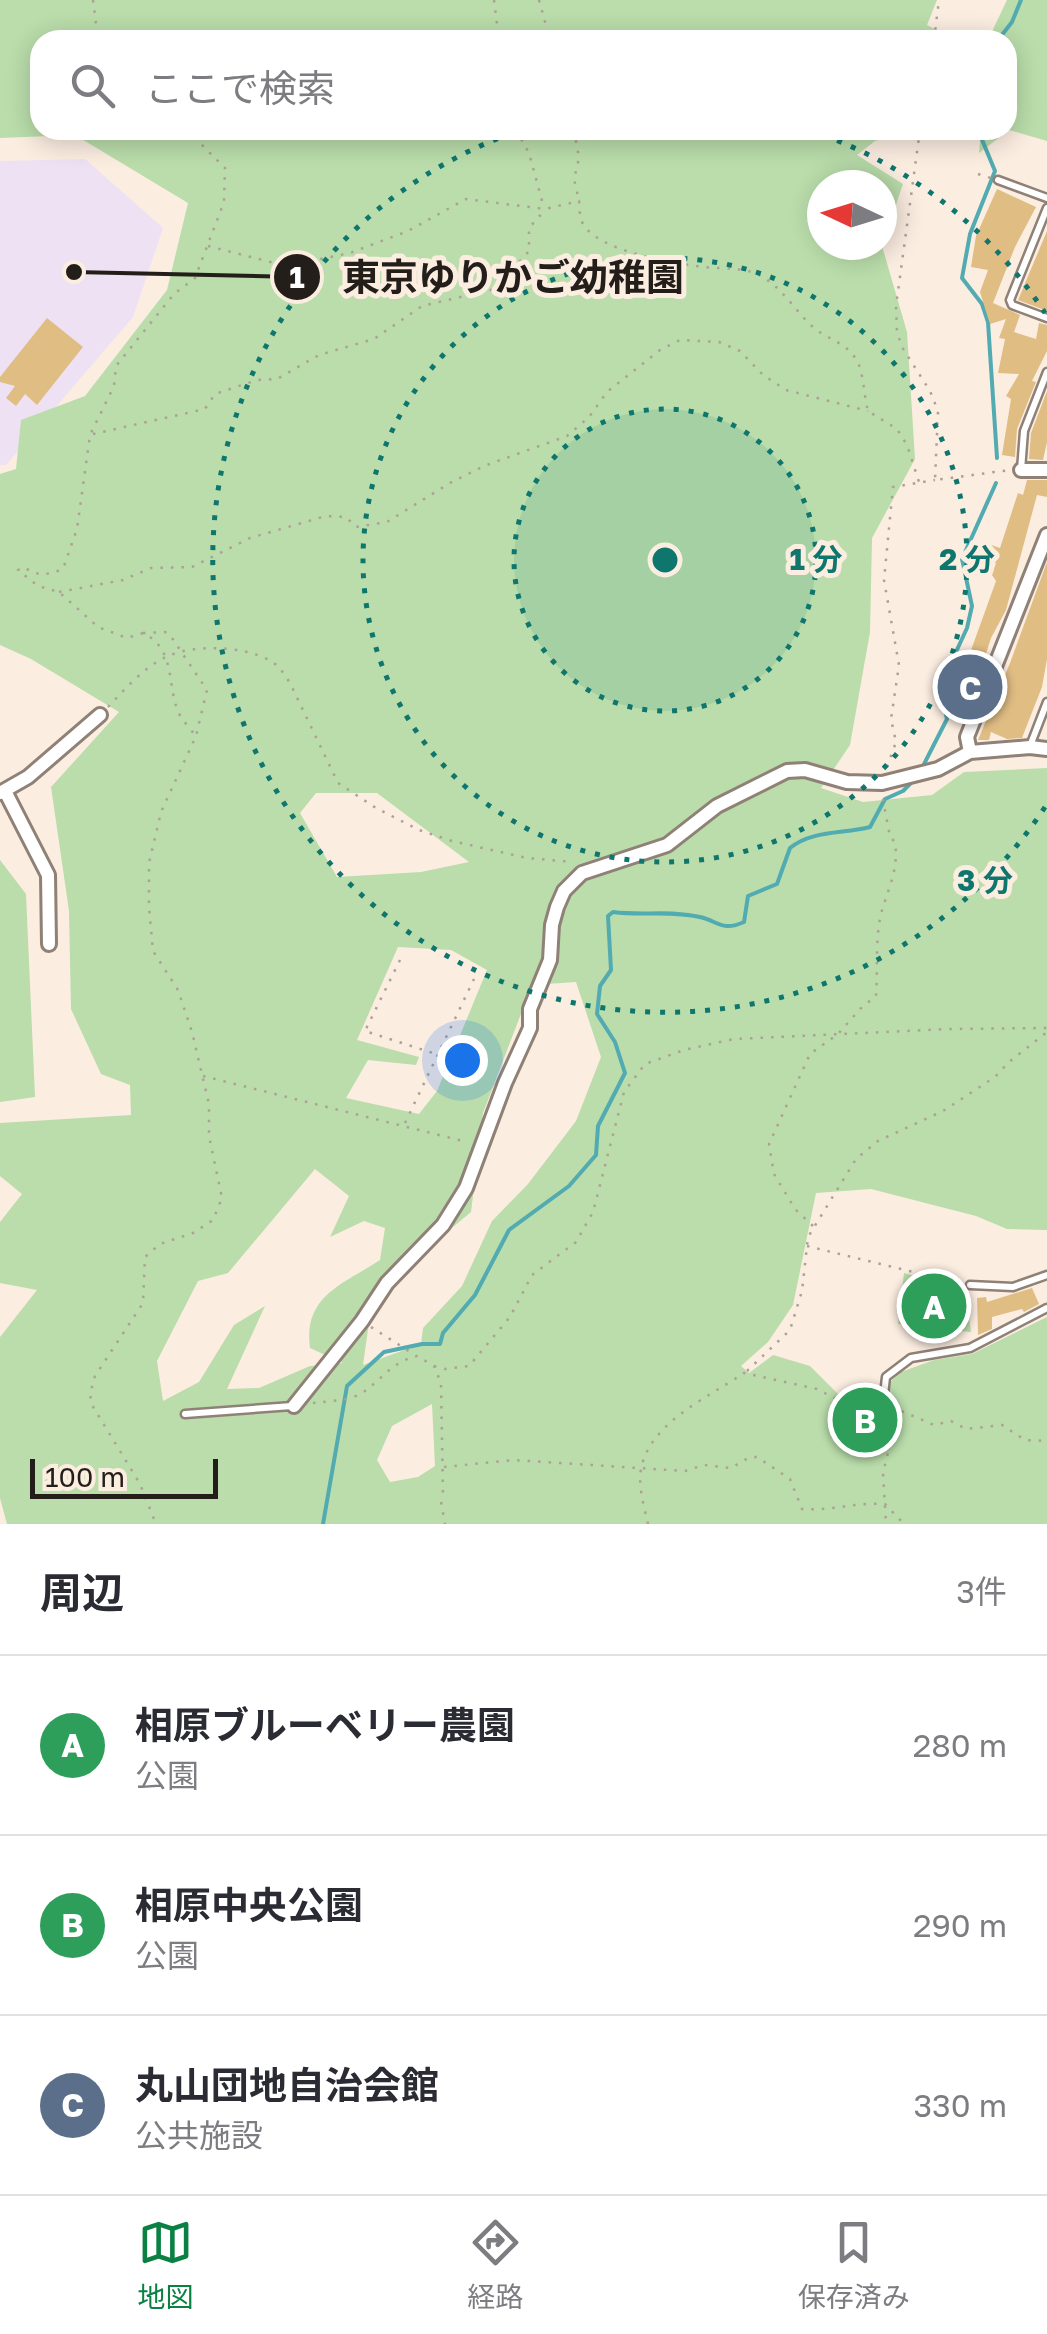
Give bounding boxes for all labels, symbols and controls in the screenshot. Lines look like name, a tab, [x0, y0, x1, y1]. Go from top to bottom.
search box	[30, 30, 1017, 140]
icon: search	[65, 58, 120, 113]
text: ここで検索	[145, 65, 335, 110]
north arrow	[807, 170, 897, 260]
callout: 東京ゆりかご幼稚園	[272, 243, 704, 311]
text: 東京ゆりかご幼稚園	[342, 254, 684, 299]
text: 1	[289, 259, 305, 295]
text: 1 分	[790, 541, 842, 577]
text: 2 分	[939, 541, 995, 577]
centre of rings	[647, 542, 683, 578]
pin: C	[938, 650, 1002, 724]
text: 3 分	[957, 862, 1013, 898]
your location	[437, 1035, 488, 1086]
pin: A	[902, 1268, 966, 1344]
pin: B	[832, 1382, 898, 1458]
scale bar	[30, 1454, 218, 1498]
text: 100 m	[45, 1460, 125, 1493]
text: 周辺	[40, 1567, 124, 1617]
text: 3件	[956, 1572, 1007, 1610]
text: 相原ブルーベリー農園	[135, 1702, 515, 1747]
text: A	[61, 1726, 84, 1764]
text: 280 m	[913, 1726, 1007, 1764]
text: 公園	[135, 1756, 199, 1794]
text: 相原中央公園	[135, 1882, 363, 1927]
text: B	[61, 1906, 84, 1944]
text: 290 m	[913, 1906, 1007, 1944]
text: 公園	[135, 1936, 199, 1974]
text: 丸山団地自治会館	[135, 2062, 439, 2107]
text: C	[61, 2086, 84, 2124]
text: 330 m	[913, 2086, 1007, 2124]
text: 公共施設	[135, 2116, 263, 2154]
tab: 地図	[137, 2215, 193, 2315]
tab: 経路	[467, 2215, 524, 2315]
tab: 保存済み	[798, 2215, 910, 2315]

